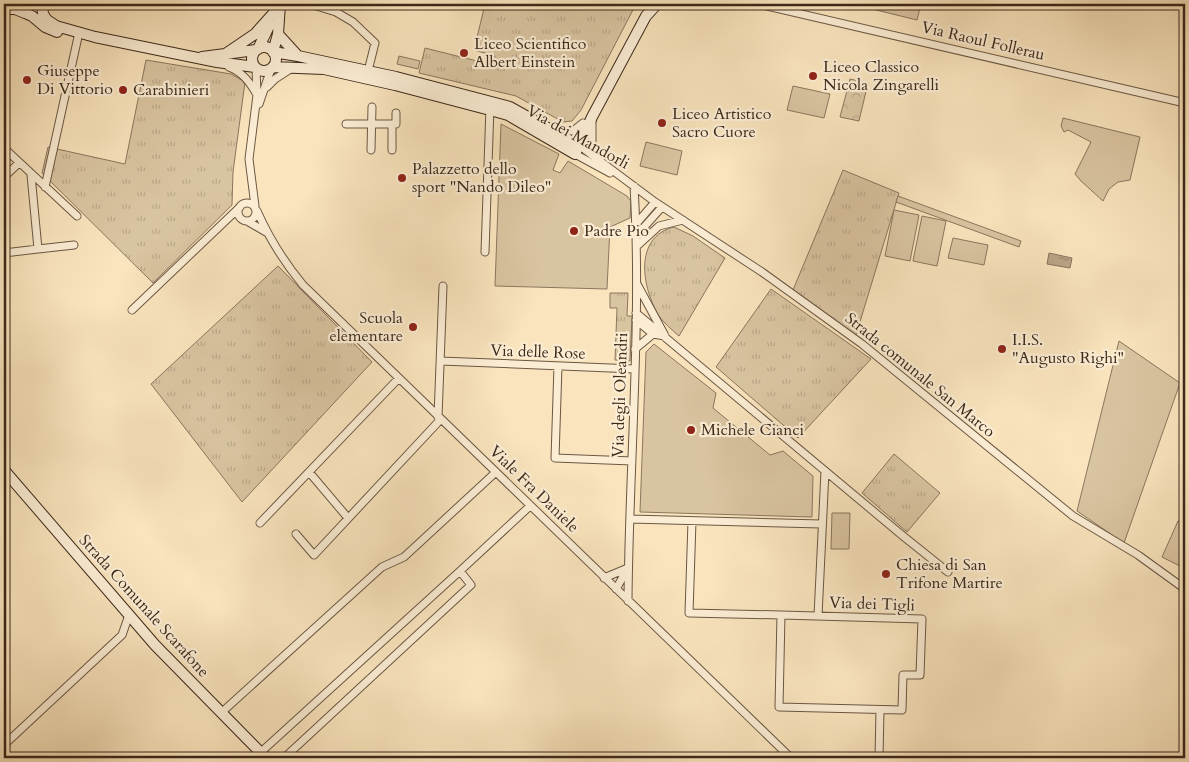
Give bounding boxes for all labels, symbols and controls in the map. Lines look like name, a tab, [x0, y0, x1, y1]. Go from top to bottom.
street label: Via Raoul Follerau	[919, 16, 1047, 66]
place label: Liceo Scientifico Albert Einstein	[474, 33, 587, 73]
marker: Liceo Scientifico Albert Einstein	[458, 47, 470, 59]
place label: Liceo Classico Nicola Zingarelli	[823, 56, 940, 96]
place label: Giuseppe Di Vittorio	[37, 60, 113, 100]
marker: Liceo Classico Nicola Zingarelli	[807, 70, 819, 82]
marker: Giuseppe Di Vittorio	[21, 74, 33, 86]
place label: Carabinieri	[133, 79, 210, 101]
marker: Carabinieri	[117, 84, 129, 96]
street label: Via dei Mandorli	[523, 100, 634, 175]
place label: Liceo Artistico Sacro Cuore	[672, 103, 772, 143]
marker: Liceo Artistico Sacro Cuore	[656, 117, 668, 129]
place label: Palazzetto dello sport "Nando Dileo"	[412, 158, 551, 198]
marker: Palazzetto dello sport "Nando Dileo"	[396, 172, 408, 184]
place label: Padre Pio	[584, 220, 649, 242]
marker: Padre Pio	[568, 225, 580, 237]
place label: Scuola elementare	[329, 307, 403, 347]
street label: Strada comunale San Marco	[840, 307, 1000, 443]
marker: Scuola elementare	[407, 321, 419, 333]
place label: I.I.S. "Augusto Righi"	[1012, 329, 1124, 369]
street label: Via degli Oleandri	[607, 332, 633, 458]
street label: Via delle Rose	[490, 339, 586, 365]
marker: I.I.S. "Augusto Righi"	[996, 343, 1008, 355]
place label: Michele Cianci	[701, 419, 805, 441]
marker: Michele Cianci	[685, 424, 697, 436]
street label: Viale Fra Daniele	[484, 440, 584, 538]
street label: Strada Comunale Scarafone	[74, 530, 214, 682]
place label: Chiesa di San Trifone Martire	[896, 554, 1003, 594]
marker: Chiesa di San Trifone Martire	[880, 568, 892, 580]
street label: Via dei Tigli	[829, 592, 916, 617]

